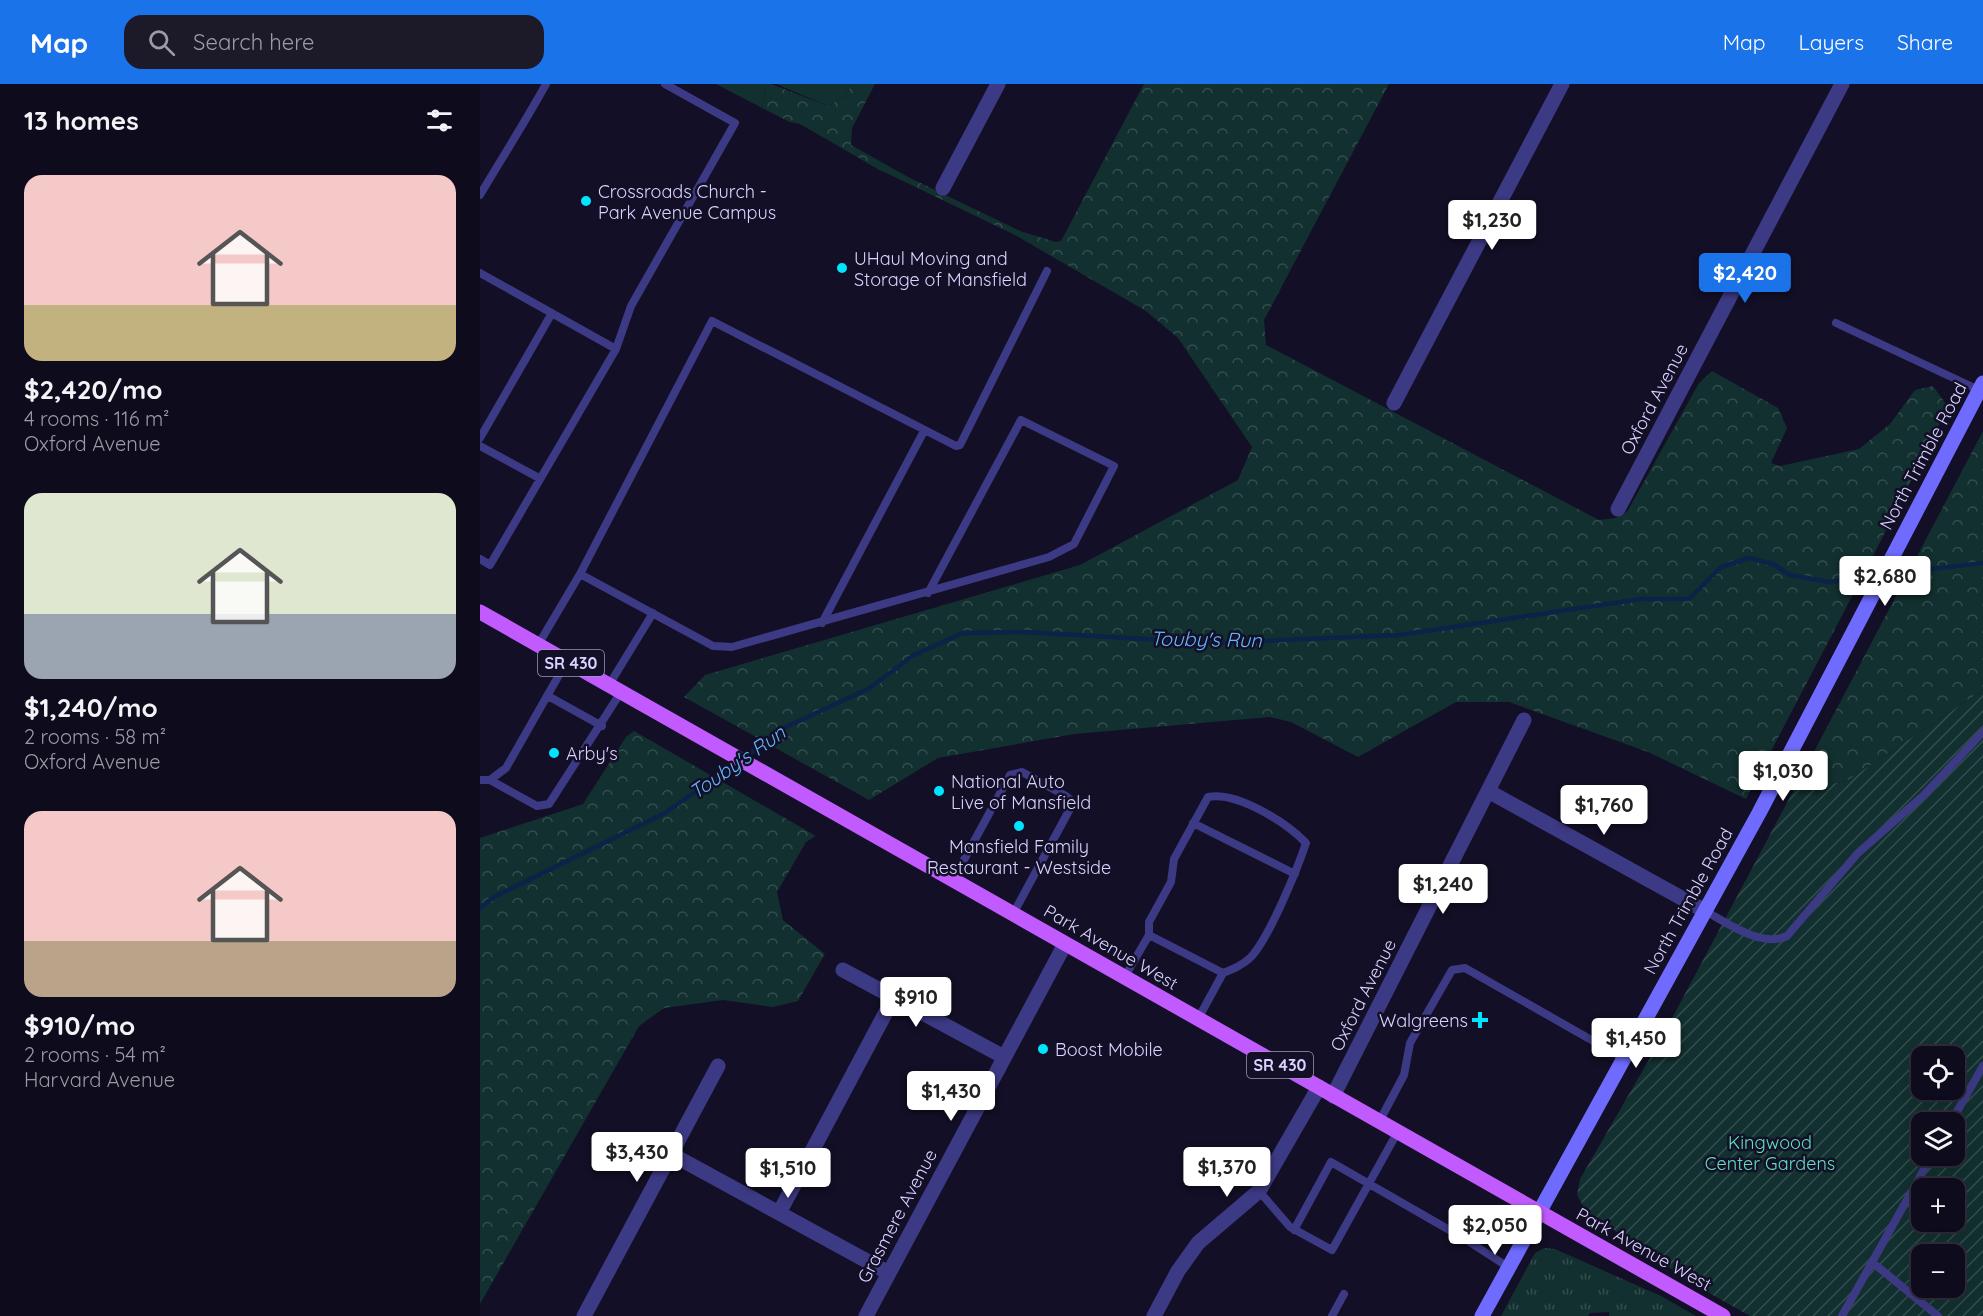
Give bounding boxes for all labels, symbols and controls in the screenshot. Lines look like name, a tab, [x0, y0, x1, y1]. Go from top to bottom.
search box	[124, 15, 544, 69]
text: Map	[30, 25, 88, 60]
icon: search	[145, 26, 178, 59]
text: Search here	[193, 28, 315, 56]
text: Map	[1723, 29, 1766, 55]
text: Layers	[1799, 29, 1864, 55]
text: Share	[1897, 29, 1953, 55]
text: 13 homes	[24, 104, 139, 137]
icon: filters	[423, 104, 456, 137]
place label: Crossroads Church - Park Avenue Campus	[598, 180, 776, 224]
marker: Crossroads Church - Park Avenue Campus	[579, 194, 593, 208]
pin: $1,230	[1443, 200, 1541, 251]
text: $1,230	[1462, 207, 1522, 232]
icon: home	[186, 214, 294, 322]
place label: UHaul Moving and Storage of Mansfield	[854, 247, 1027, 291]
pin: $2,420	[1696, 253, 1794, 304]
text: $2,420	[1713, 260, 1777, 285]
marker: UHaul Moving and Storage of Mansfield	[835, 261, 849, 275]
street label: Oxford Avenue	[1615, 339, 1693, 459]
text: $2,420/mo	[24, 373, 162, 406]
street label: North Trimble Road	[1874, 378, 1972, 534]
text: 4 rooms · 116 m²	[24, 406, 169, 431]
text: Oxford Avenue	[24, 431, 161, 456]
icon: home	[186, 532, 294, 640]
pin: $2,680	[1836, 556, 1934, 607]
text: $2,680	[1853, 563, 1917, 588]
water label: Touby's Run	[1150, 626, 1262, 652]
road number: SR 430	[538, 650, 604, 676]
text: $1,240/mo	[24, 691, 158, 724]
water label: Touby's Run	[684, 720, 790, 804]
text: 2 rooms · 58 m²	[24, 724, 166, 749]
place label: Arby's	[566, 742, 618, 765]
marker: Arby's	[547, 746, 561, 760]
text: Oxford Avenue	[24, 749, 161, 774]
pin: $1,030	[1734, 751, 1832, 802]
text: $1,030	[1753, 758, 1813, 783]
place label: National Auto Live of Mansfield	[951, 770, 1091, 814]
marker: National Auto Live of Mansfield	[932, 784, 946, 798]
pin: $1,760	[1555, 785, 1653, 836]
text: $1,760	[1575, 792, 1633, 817]
marker: Mansfield Family Restaurant - Westside	[1012, 819, 1026, 833]
street label: North Trimble Road	[1638, 824, 1738, 978]
place label: Mansfield Family Restaurant - Westside	[927, 835, 1111, 879]
icon: home	[186, 850, 294, 958]
pin: $1,240	[1394, 864, 1492, 915]
text: $1,240	[1413, 871, 1473, 896]
street label: Park Avenue West	[1040, 899, 1182, 995]
street label: Oxford Avenue	[1325, 935, 1401, 1055]
pin: $910	[880, 977, 952, 1028]
text: $910	[894, 984, 938, 1009]
text: $910/mo	[24, 1009, 135, 1042]
place label: Walgreens	[1379, 1009, 1468, 1032]
marker: Walgreens	[1473, 1013, 1487, 1027]
pin: $1,450	[1587, 1018, 1685, 1069]
text: $1,450	[1606, 1025, 1666, 1050]
place label: Boost Mobile	[1055, 1038, 1163, 1061]
text: 2 rooms · 54 m²	[24, 1042, 166, 1067]
marker: Boost Mobile	[1036, 1042, 1050, 1056]
map controls	[1911, 1046, 1965, 1298]
button: locate	[1911, 1046, 1965, 1100]
road number: SR 430	[1247, 1052, 1313, 1078]
text: Harvard Avenue	[24, 1067, 175, 1092]
pin: $1,430	[902, 1071, 1000, 1122]
text: $1,430	[921, 1078, 981, 1103]
button: layers	[1911, 1112, 1965, 1166]
park label: Kingwood Center Gardens	[1705, 1131, 1835, 1175]
pin: $3,430	[588, 1132, 686, 1183]
text: $3,430	[606, 1139, 668, 1164]
street label: Grasmere Avenue	[852, 1145, 942, 1287]
pin: $1,370	[1178, 1147, 1276, 1198]
pin: $1,510	[739, 1148, 837, 1199]
text: $1,370	[1197, 1154, 1257, 1179]
text: $1,510	[760, 1155, 816, 1180]
button: +	[1911, 1178, 1965, 1232]
street label: Park Avenue West	[1572, 1202, 1716, 1296]
pin: $2,050	[1446, 1205, 1544, 1256]
text: $2,050	[1463, 1212, 1527, 1237]
button: −	[1911, 1244, 1965, 1298]

